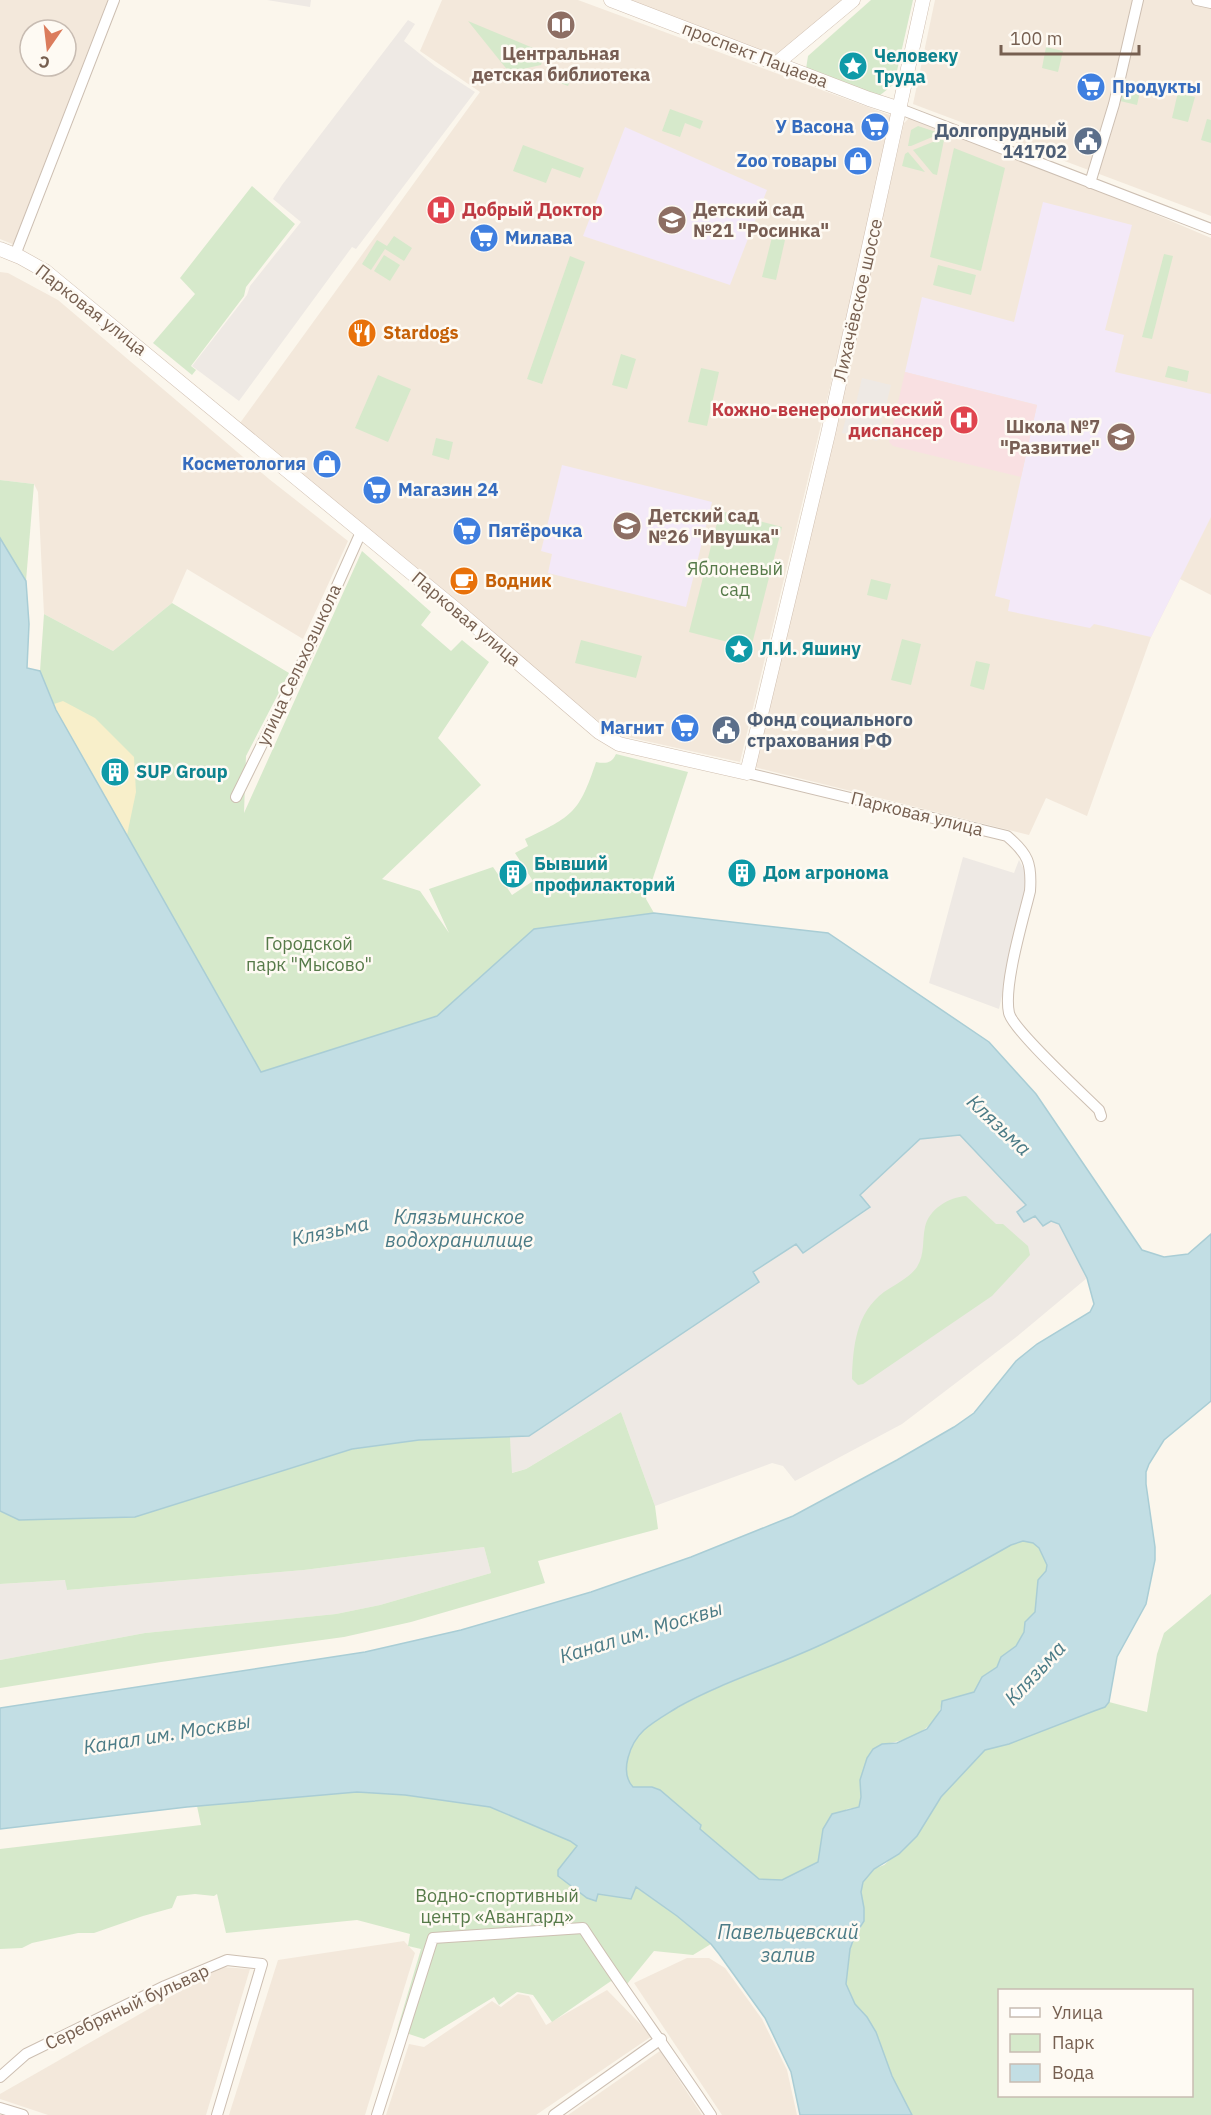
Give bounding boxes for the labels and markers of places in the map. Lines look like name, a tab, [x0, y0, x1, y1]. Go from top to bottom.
library icon: Центральная детская библиотека	[545, 9, 577, 41]
place label: Центральная детская библиотека	[472, 42, 650, 86]
place label: Человеку Труда	[874, 44, 959, 88]
place icon: Человеку Труда	[837, 50, 869, 82]
supermarket icon: Продукты	[1075, 71, 1107, 103]
place label: Продукты	[1112, 75, 1201, 98]
supermarket icon: У Васона	[859, 111, 891, 143]
place label: У Васона	[776, 115, 854, 138]
place label: Долгопрудный 141702	[934, 119, 1067, 163]
public building icon: Долгопрудный 141702	[1072, 125, 1104, 157]
shop icon: Zoo товары	[842, 145, 874, 177]
place label: Zoo товары	[737, 149, 837, 172]
hospital icon: Добрый Доктор	[425, 194, 457, 226]
place label: Добрый Доктор	[462, 198, 603, 221]
place label: Детский сад №21 "Росинка"	[693, 198, 829, 242]
school or university icon: Детский сад №21 "Росинка"	[656, 204, 688, 236]
supermarket icon: Милава	[468, 222, 500, 254]
place label: Милава	[505, 226, 573, 249]
restaurant icon: Stardogs	[346, 317, 378, 349]
place label: Stardogs	[383, 321, 459, 344]
place label: Кожно-венерологический диспансер	[712, 398, 943, 442]
hospital icon: Кожно-венерологический диспансер	[948, 404, 980, 436]
place label: Школа №7 "Развитие"	[1000, 415, 1100, 459]
school or university icon: Школа №7 "Развитие"	[1105, 421, 1137, 453]
shop icon: Косметология	[311, 448, 343, 480]
place label: Косметология	[182, 452, 306, 475]
supermarket icon: Магазин 24	[361, 474, 393, 506]
place label: Магазин 24	[398, 478, 499, 501]
place label: Детский сад №26 "Ивушка"	[648, 504, 779, 548]
school or university icon: Детский сад №26 "Ивушка"	[611, 510, 643, 542]
supermarket icon: Пятёрочка	[451, 515, 483, 547]
place label: Пятёрочка	[488, 519, 582, 542]
cafe icon: Водник	[448, 565, 480, 597]
place label: Водник	[485, 569, 552, 592]
place icon: Л.И. Яшину	[723, 633, 755, 665]
place label: Л.И. Яшину	[760, 637, 861, 660]
place label: Фонд социального страхования РФ	[747, 708, 913, 752]
supermarket icon: Магнит	[669, 712, 701, 744]
public building icon: Фонд социального страхования РФ	[710, 714, 742, 746]
place label: Магнит	[600, 716, 664, 739]
building icon: SUP Group	[99, 756, 131, 788]
place label: SUP Group	[136, 760, 228, 783]
place label: Бывший профилакторий	[534, 852, 675, 896]
building icon: Дом агронома	[726, 857, 758, 889]
building icon: Бывший профилакторий	[497, 858, 529, 890]
place label: Дом агронома	[763, 861, 889, 884]

